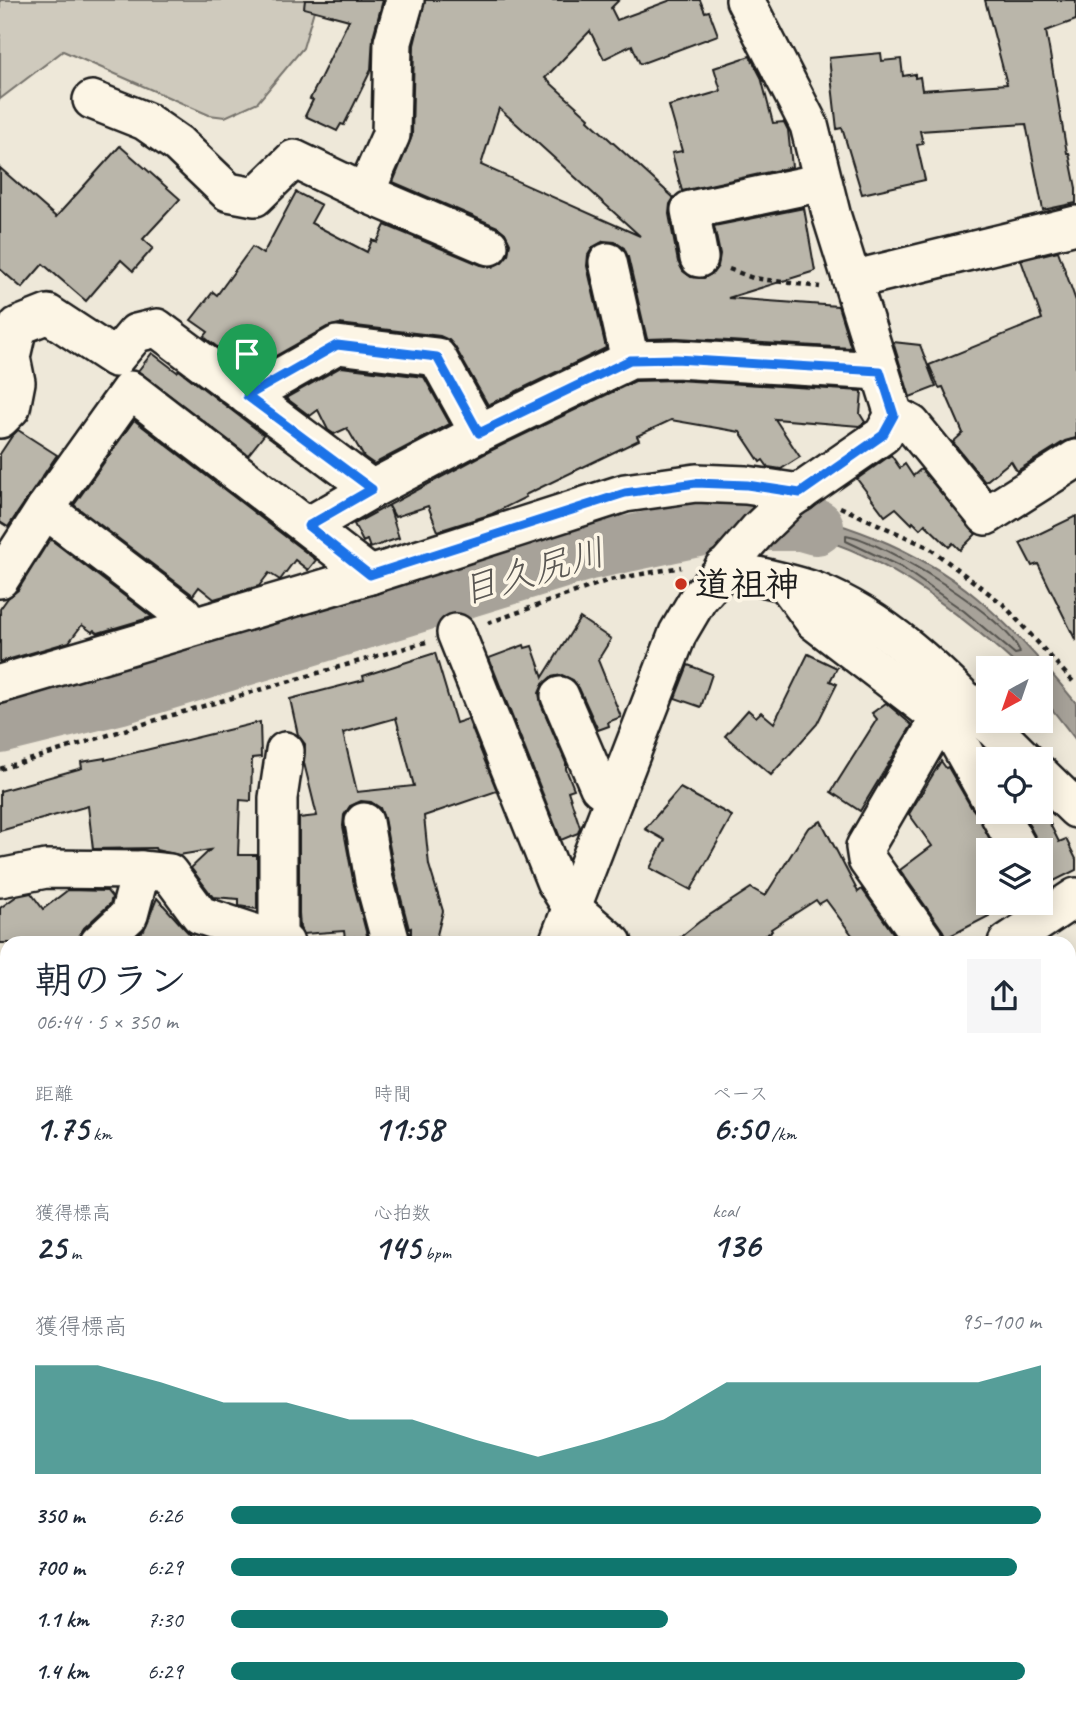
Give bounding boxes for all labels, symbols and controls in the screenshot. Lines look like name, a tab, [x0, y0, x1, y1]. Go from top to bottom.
pin	[217, 324, 277, 396]
icon: arrive	[228, 335, 266, 373]
water label: 目久尻川	[455, 528, 611, 614]
place label: 道祖神	[695, 562, 800, 607]
marker: 道祖神	[673, 576, 689, 592]
north arrow	[976, 656, 1054, 733]
map controls	[976, 656, 1053, 915]
button: locate	[976, 747, 1053, 824]
button: layers	[976, 838, 1053, 915]
text: 朝のラン	[35, 957, 187, 1004]
button: share	[967, 959, 1041, 1033]
text: 06:44 · 5 × 350 m	[35, 1007, 178, 1036]
text: 距離	[35, 1082, 73, 1106]
text: 時間	[374, 1082, 412, 1106]
text: ペース	[712, 1082, 768, 1106]
text: 1.75	[35, 1106, 88, 1151]
text: 11:58	[374, 1106, 443, 1151]
text: 6:50	[712, 1106, 767, 1151]
text: km	[88, 1122, 112, 1146]
text: /km	[767, 1122, 796, 1146]
text: kcal	[712, 1199, 737, 1223]
text: 獲得標高	[35, 1201, 111, 1225]
text: 心拍数	[374, 1201, 431, 1225]
text: 136	[712, 1223, 760, 1268]
text: 25	[35, 1225, 66, 1270]
text: 145	[374, 1225, 420, 1270]
text: m	[66, 1241, 81, 1265]
text: bpm	[420, 1241, 451, 1265]
text: 95–100 m	[961, 1307, 1041, 1336]
text: 獲得標高	[35, 1312, 127, 1341]
text: 350 m	[35, 1501, 84, 1530]
text: 6:26	[147, 1501, 183, 1530]
text: 700 m	[35, 1553, 85, 1582]
text: 6:29	[147, 1553, 183, 1582]
text: 1.1 km	[35, 1605, 89, 1634]
text: 7:30	[147, 1605, 183, 1634]
text: 1.4 km	[35, 1657, 89, 1686]
text: 6:29	[147, 1657, 183, 1686]

